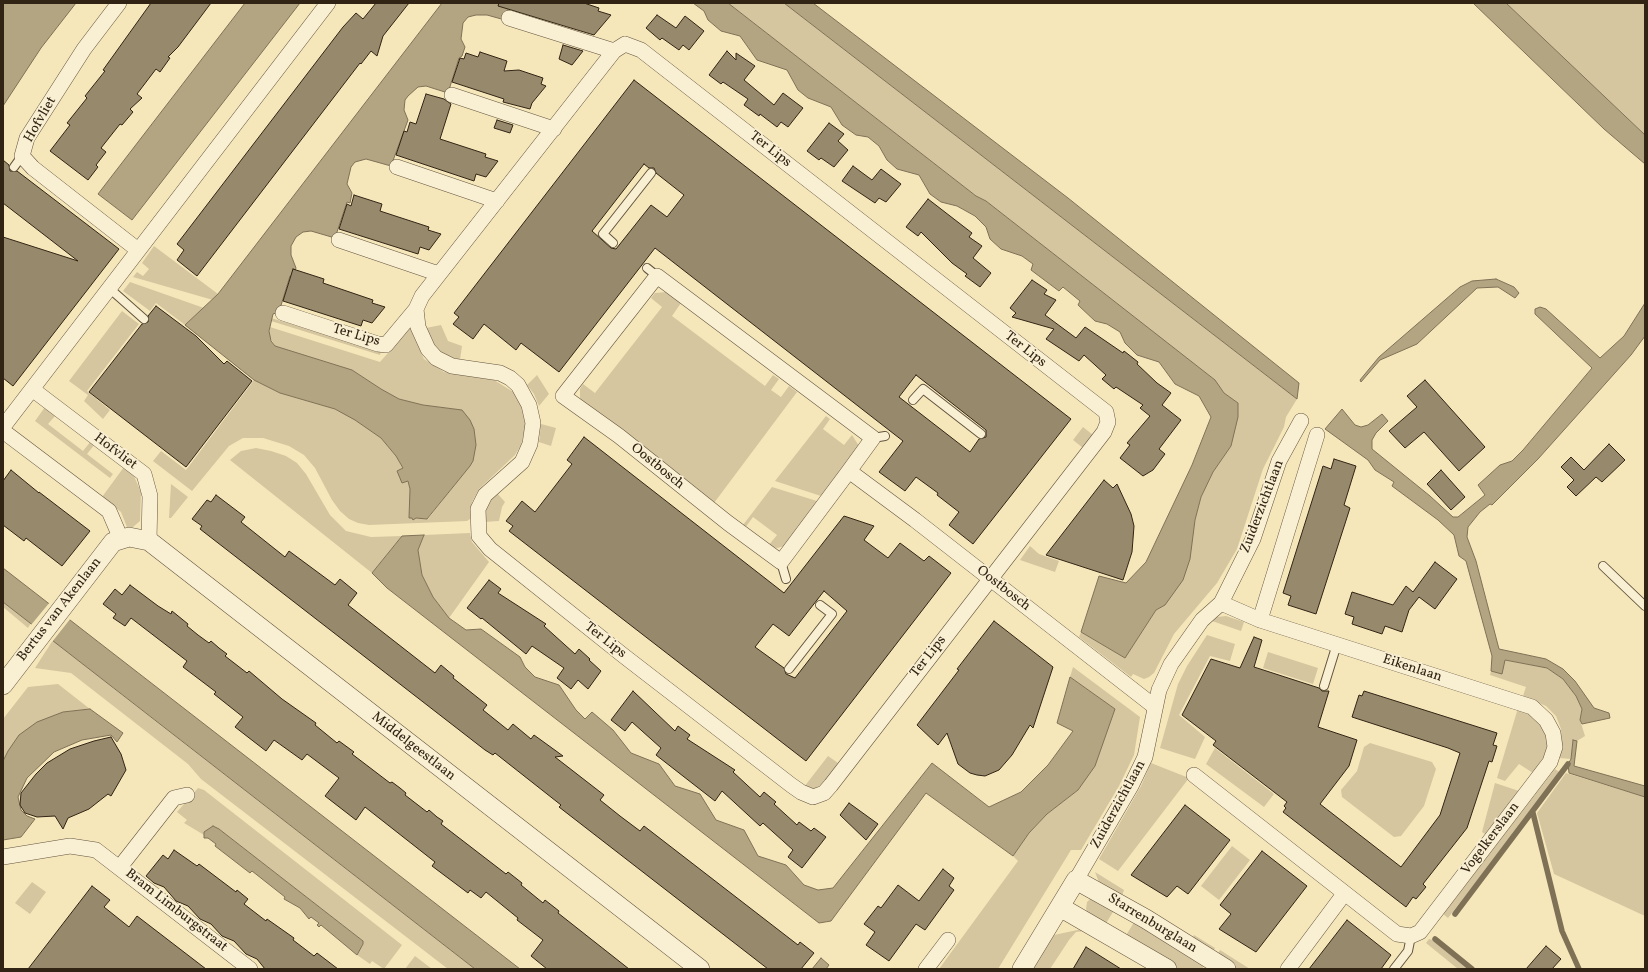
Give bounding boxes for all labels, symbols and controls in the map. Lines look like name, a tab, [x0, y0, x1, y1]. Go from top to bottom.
street label: Hofvliet	[21, 94, 61, 146]
street label: Ter Lips	[746, 128, 794, 172]
street label: Ter Lips	[330, 321, 382, 351]
street label: Ter Lips	[1001, 328, 1049, 372]
street label: Hofvliet	[90, 430, 140, 474]
street label: Oostbosch	[627, 440, 687, 494]
street label: Zuiderzichtlaan	[1238, 458, 1288, 556]
street label: Bertus van Akenlaan	[14, 555, 106, 665]
street label: Oostbosch	[973, 563, 1033, 615]
street label: Ter Lips	[581, 619, 629, 663]
street label: Ter Lips	[907, 633, 951, 681]
street label: Eikenlaan	[1380, 652, 1444, 686]
street label: Middelgeestlaan	[368, 709, 458, 785]
street label: Zuiderzichtlaan	[1088, 758, 1150, 852]
street label: Vogelkerslaan	[1458, 800, 1524, 878]
street label: Bram Limburgstraat	[122, 866, 230, 956]
street label: Starrenburglaan	[1104, 891, 1200, 957]

